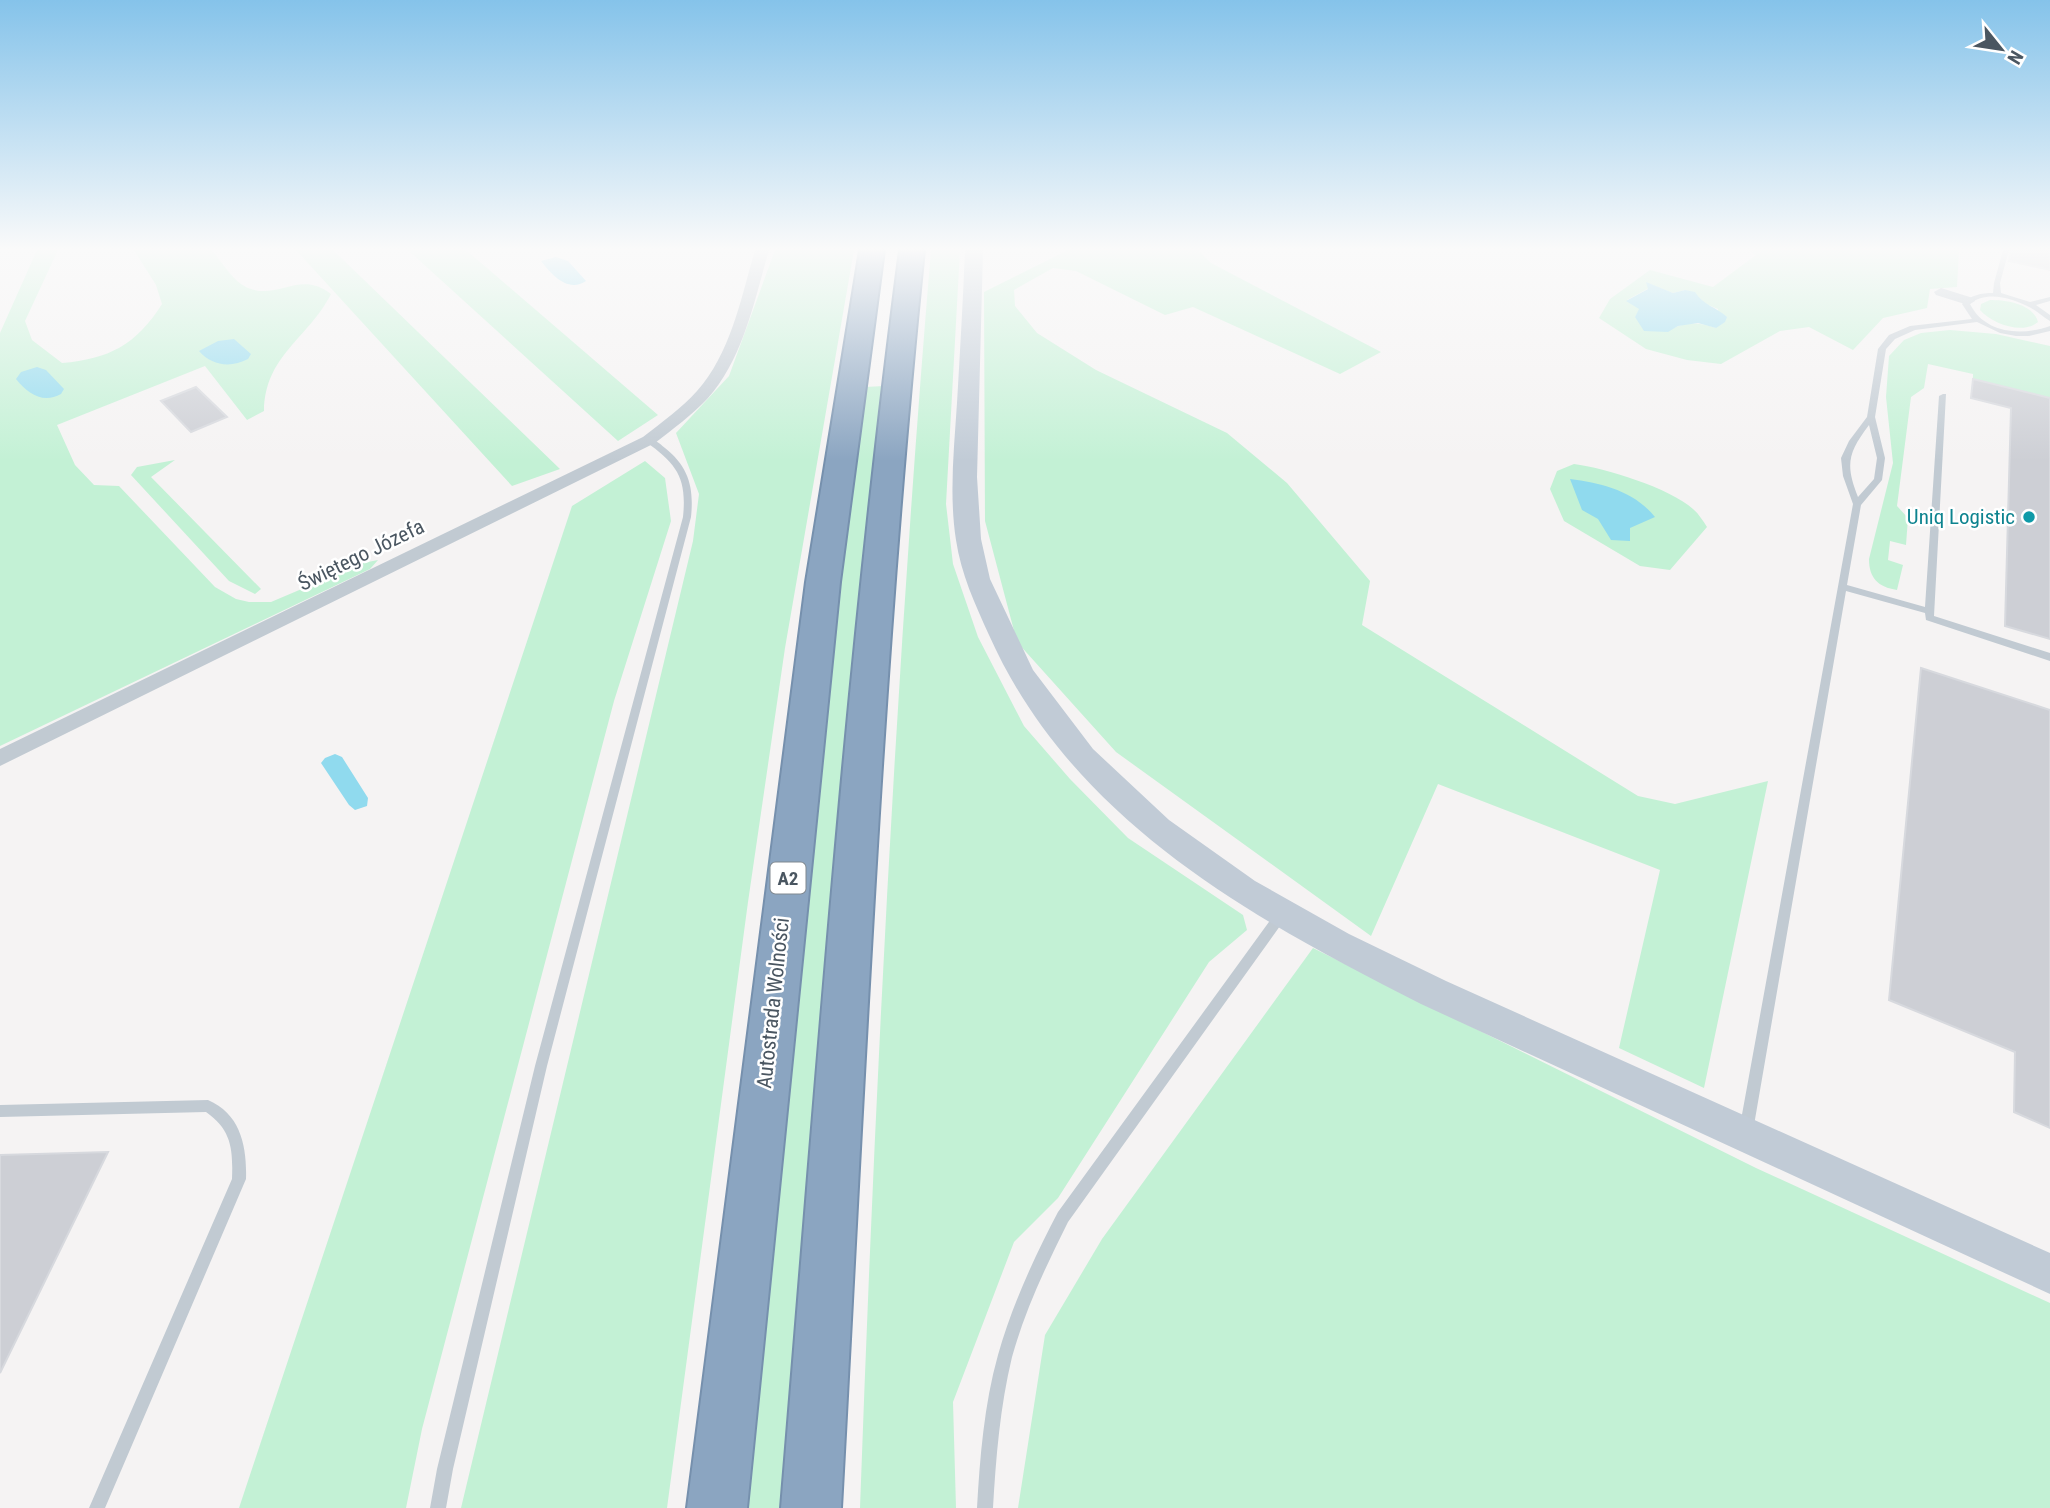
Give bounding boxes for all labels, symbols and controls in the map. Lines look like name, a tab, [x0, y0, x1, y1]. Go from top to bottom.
north arrow	[1966, 14, 2036, 84]
text: N	[2002, 46, 2028, 68]
place label: Uniq Logistic	[1907, 505, 2015, 529]
marker: Uniq Logistic	[2021, 509, 2037, 525]
street label: Świętego Józefa	[294, 514, 428, 596]
road number: A2	[770, 862, 806, 894]
street label: Autostrada Wolności	[752, 916, 794, 1090]

